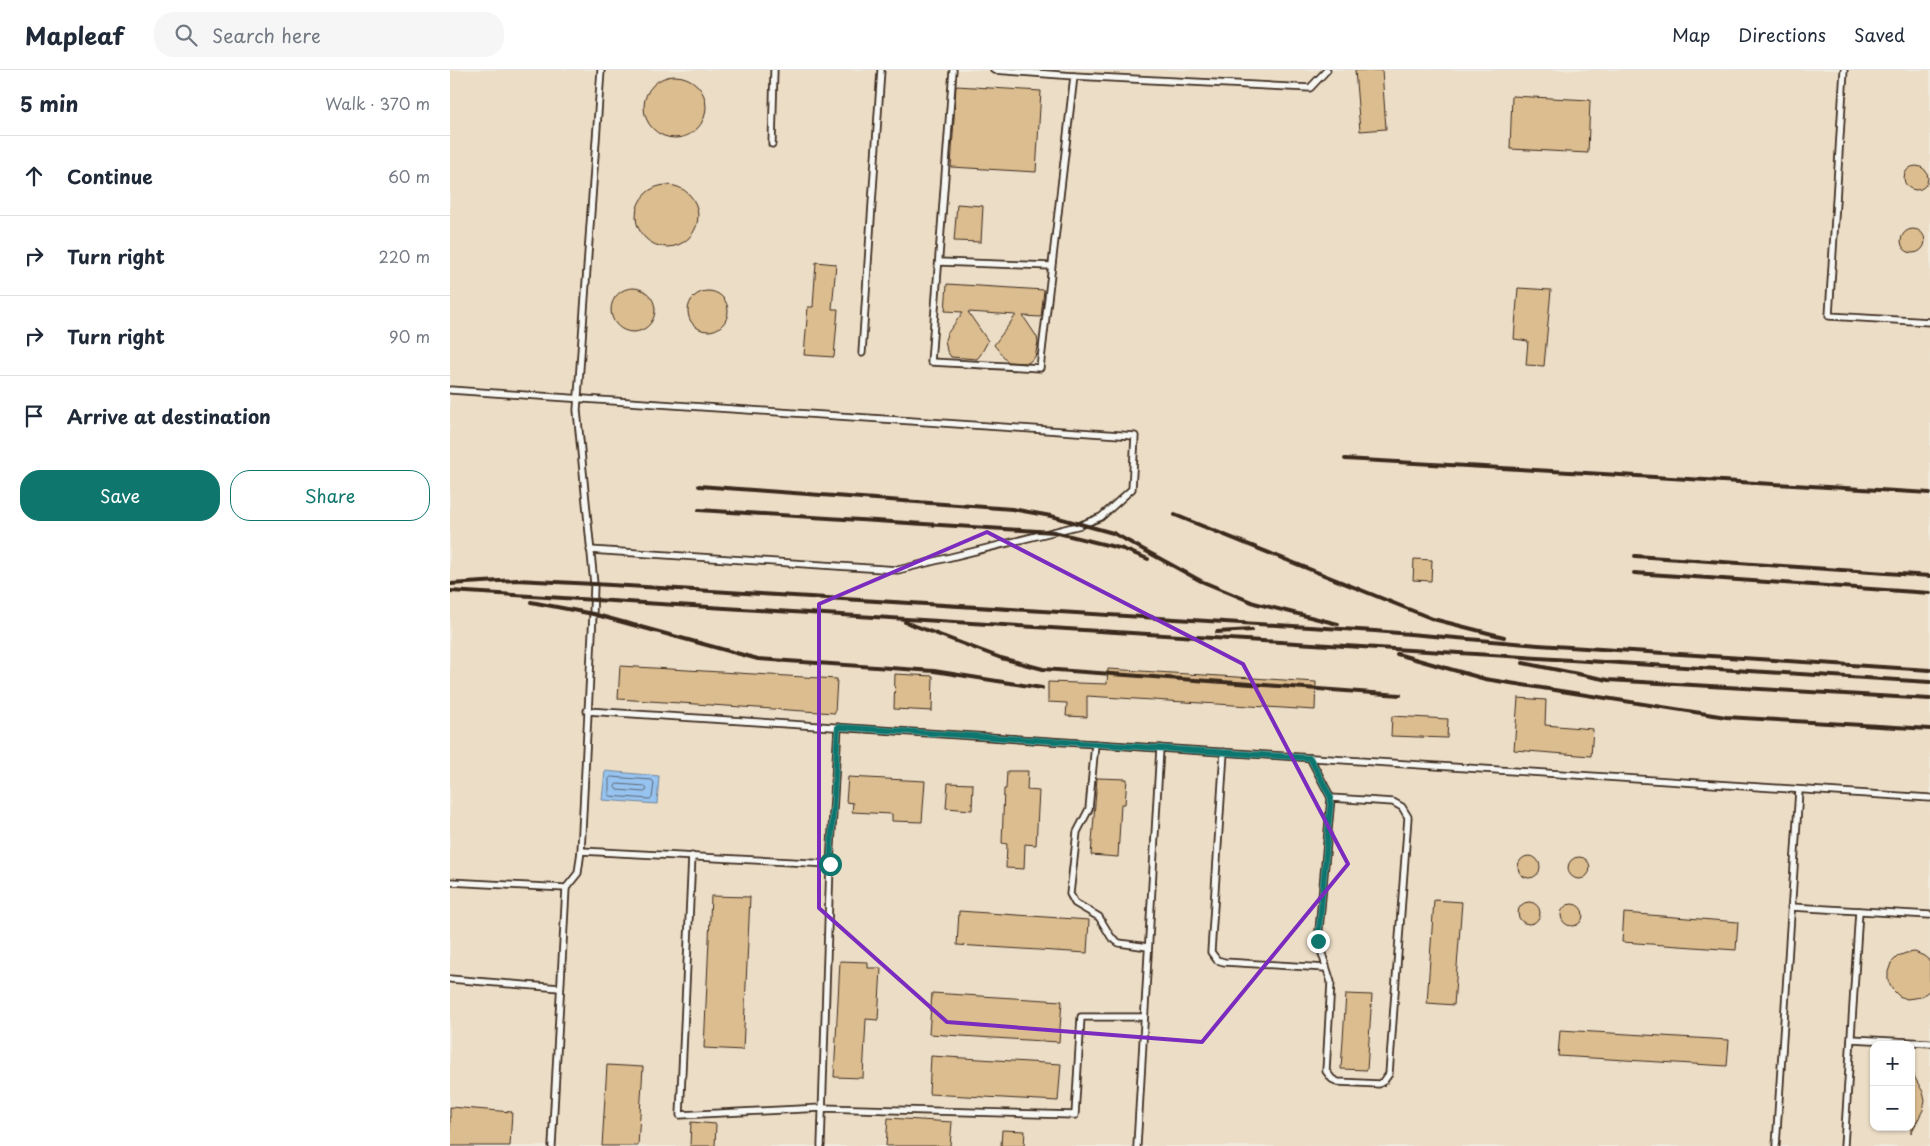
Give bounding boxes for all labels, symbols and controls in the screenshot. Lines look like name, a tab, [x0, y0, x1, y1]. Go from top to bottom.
search box	[154, 12, 504, 57]
text: Mapleaf	[25, 17, 124, 53]
icon: search	[172, 21, 200, 49]
text: Search here	[212, 21, 321, 49]
text: Map	[1672, 21, 1710, 48]
text: Directions	[1738, 21, 1826, 48]
text: Saved	[1854, 21, 1905, 48]
text: 5 min	[20, 87, 78, 119]
text: Walk · 370 m	[325, 91, 430, 115]
icon: ahead	[20, 162, 48, 190]
text: Continue	[67, 162, 153, 190]
text: 60 m	[388, 164, 430, 188]
icon: right	[20, 242, 48, 270]
text: Turn right	[67, 242, 165, 270]
text: 220 m	[379, 244, 430, 268]
icon: right	[20, 322, 48, 350]
text: Turn right	[67, 322, 165, 350]
text: 90 m	[389, 324, 430, 348]
icon: arrive	[20, 402, 48, 430]
text: Arrive at destination	[67, 402, 271, 430]
button: Save	[20, 470, 220, 521]
button: Share	[230, 470, 430, 521]
route start	[819, 853, 842, 876]
route end	[1307, 930, 1330, 953]
map controls	[1870, 1041, 1915, 1131]
button: +	[1870, 1041, 1915, 1086]
button: −	[1870, 1086, 1915, 1131]

